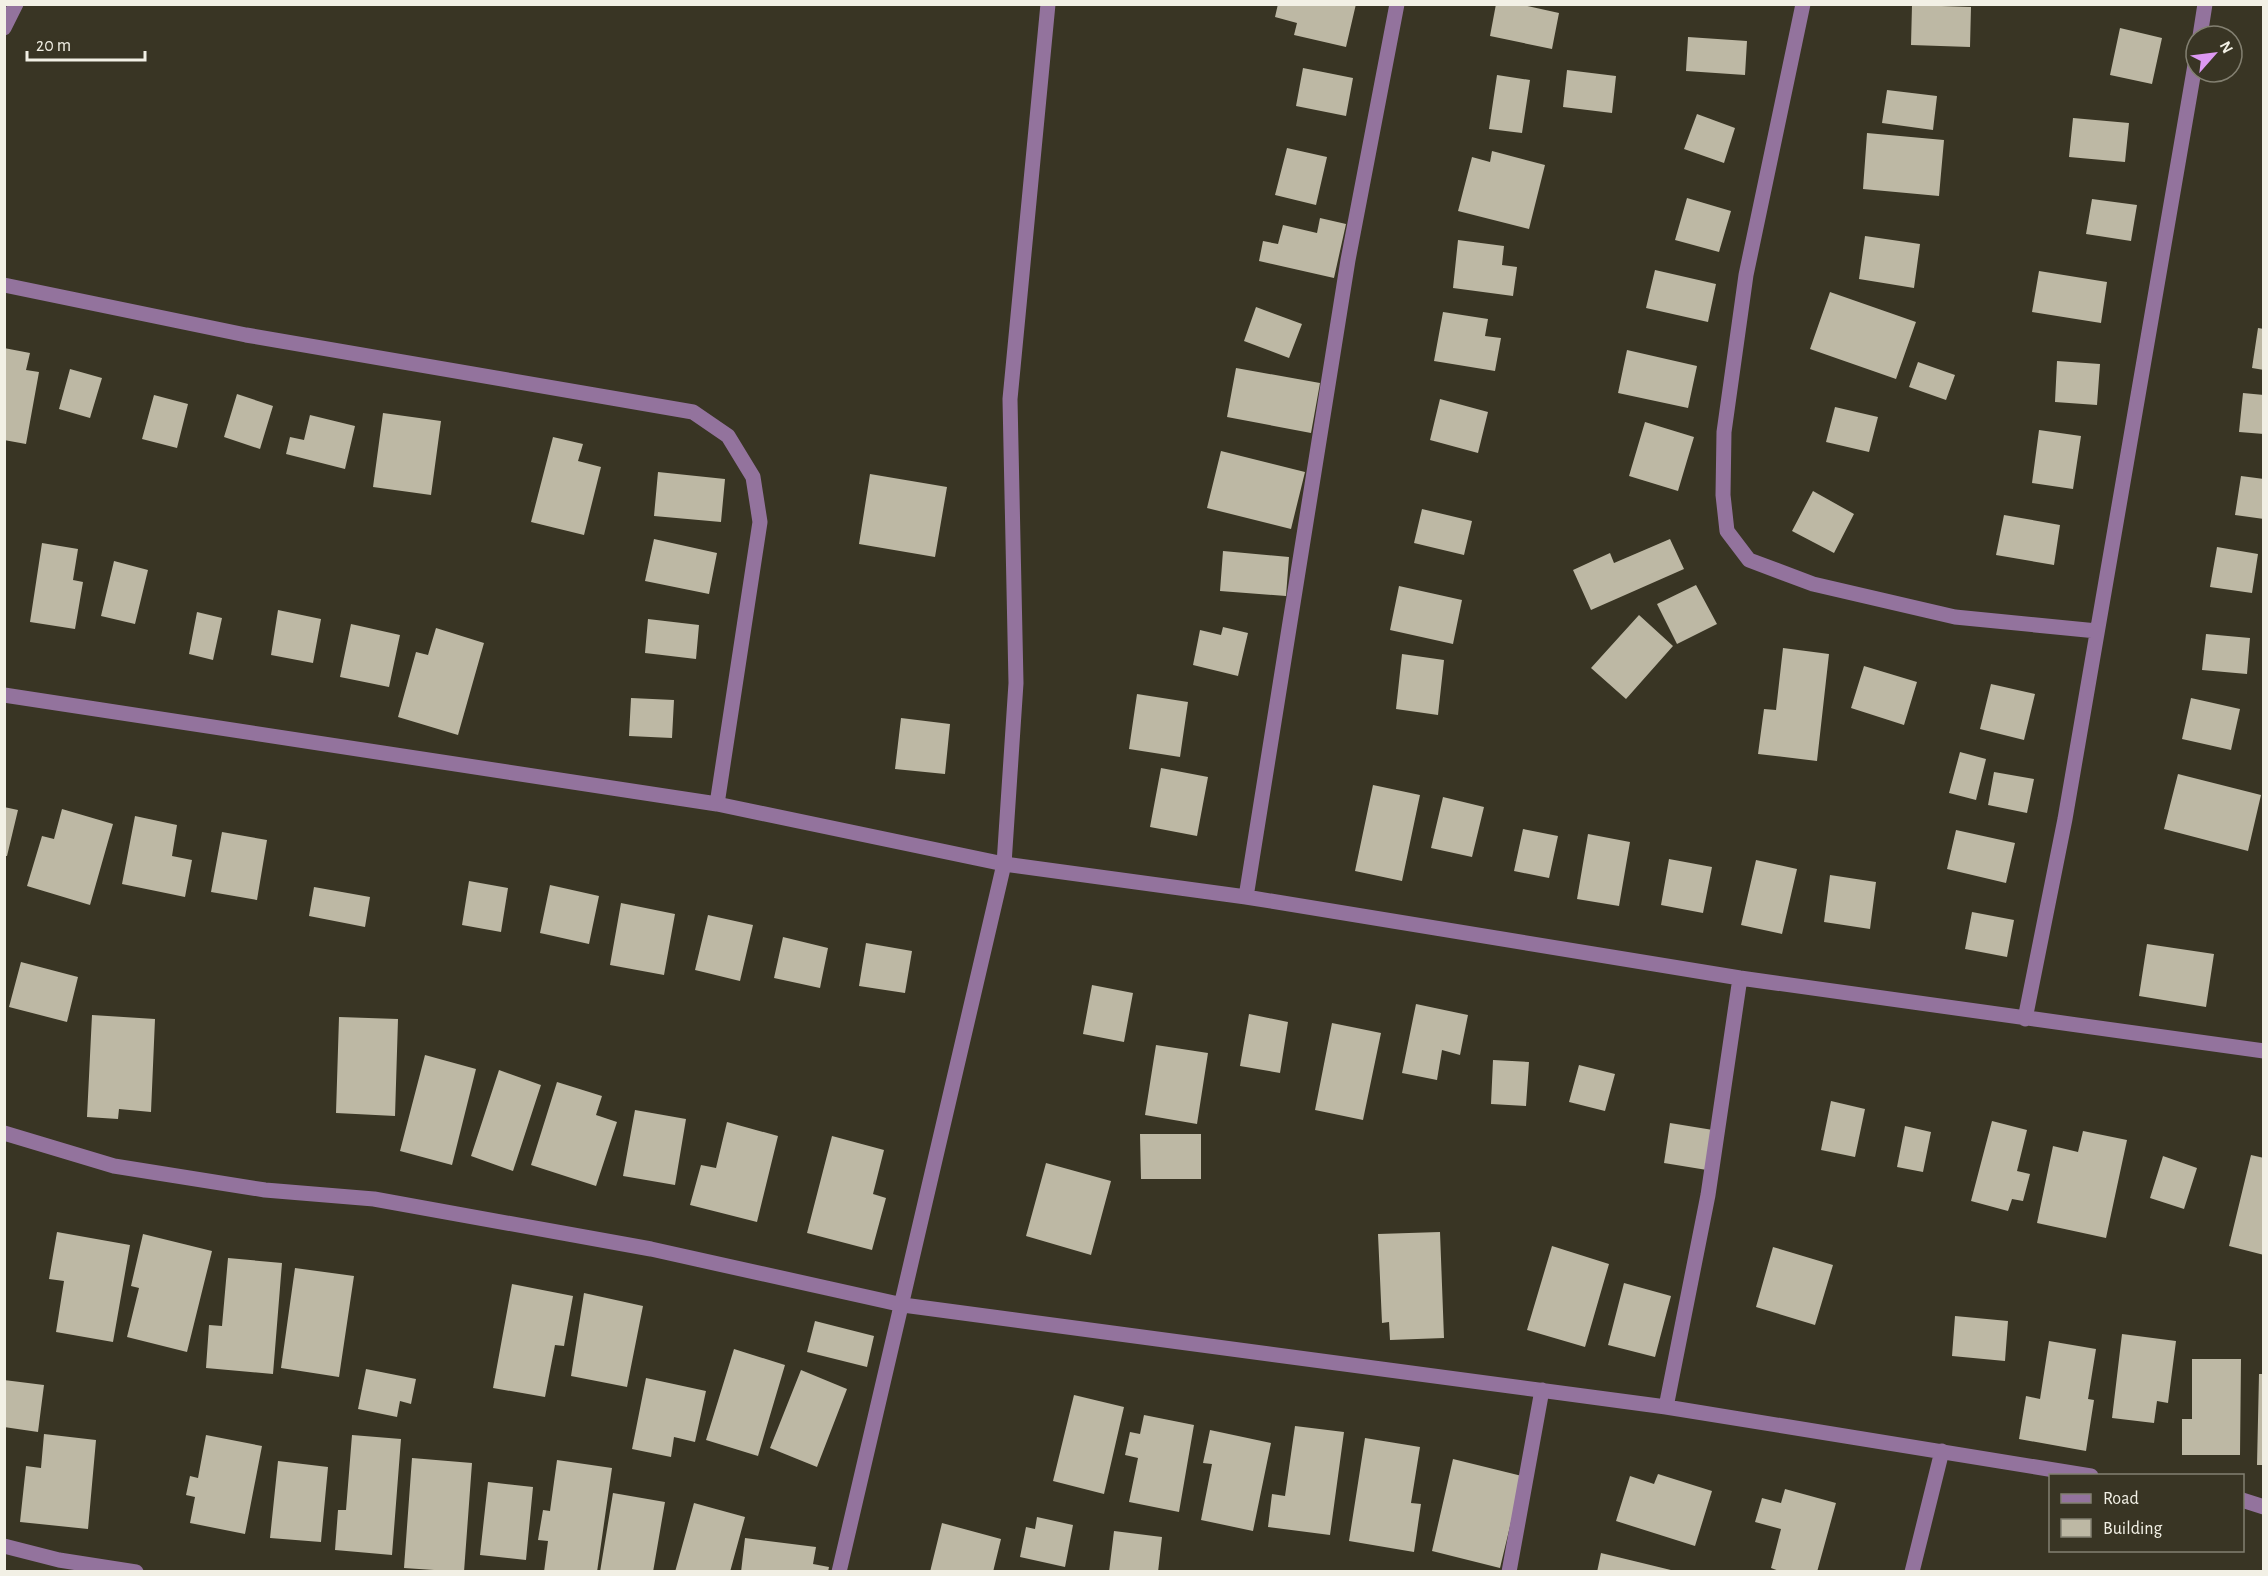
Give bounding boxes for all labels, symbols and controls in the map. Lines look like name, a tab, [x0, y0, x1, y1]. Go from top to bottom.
scale bar	[27, 24, 146, 62]
north arrow	[2184, 24, 2244, 84]
text: 20 m	[36, 37, 71, 55]
text: N	[2217, 39, 2236, 56]
legend	[2049, 1474, 2244, 1552]
text: Road	[2103, 1490, 2139, 1508]
text: Building	[2103, 1520, 2163, 1538]

